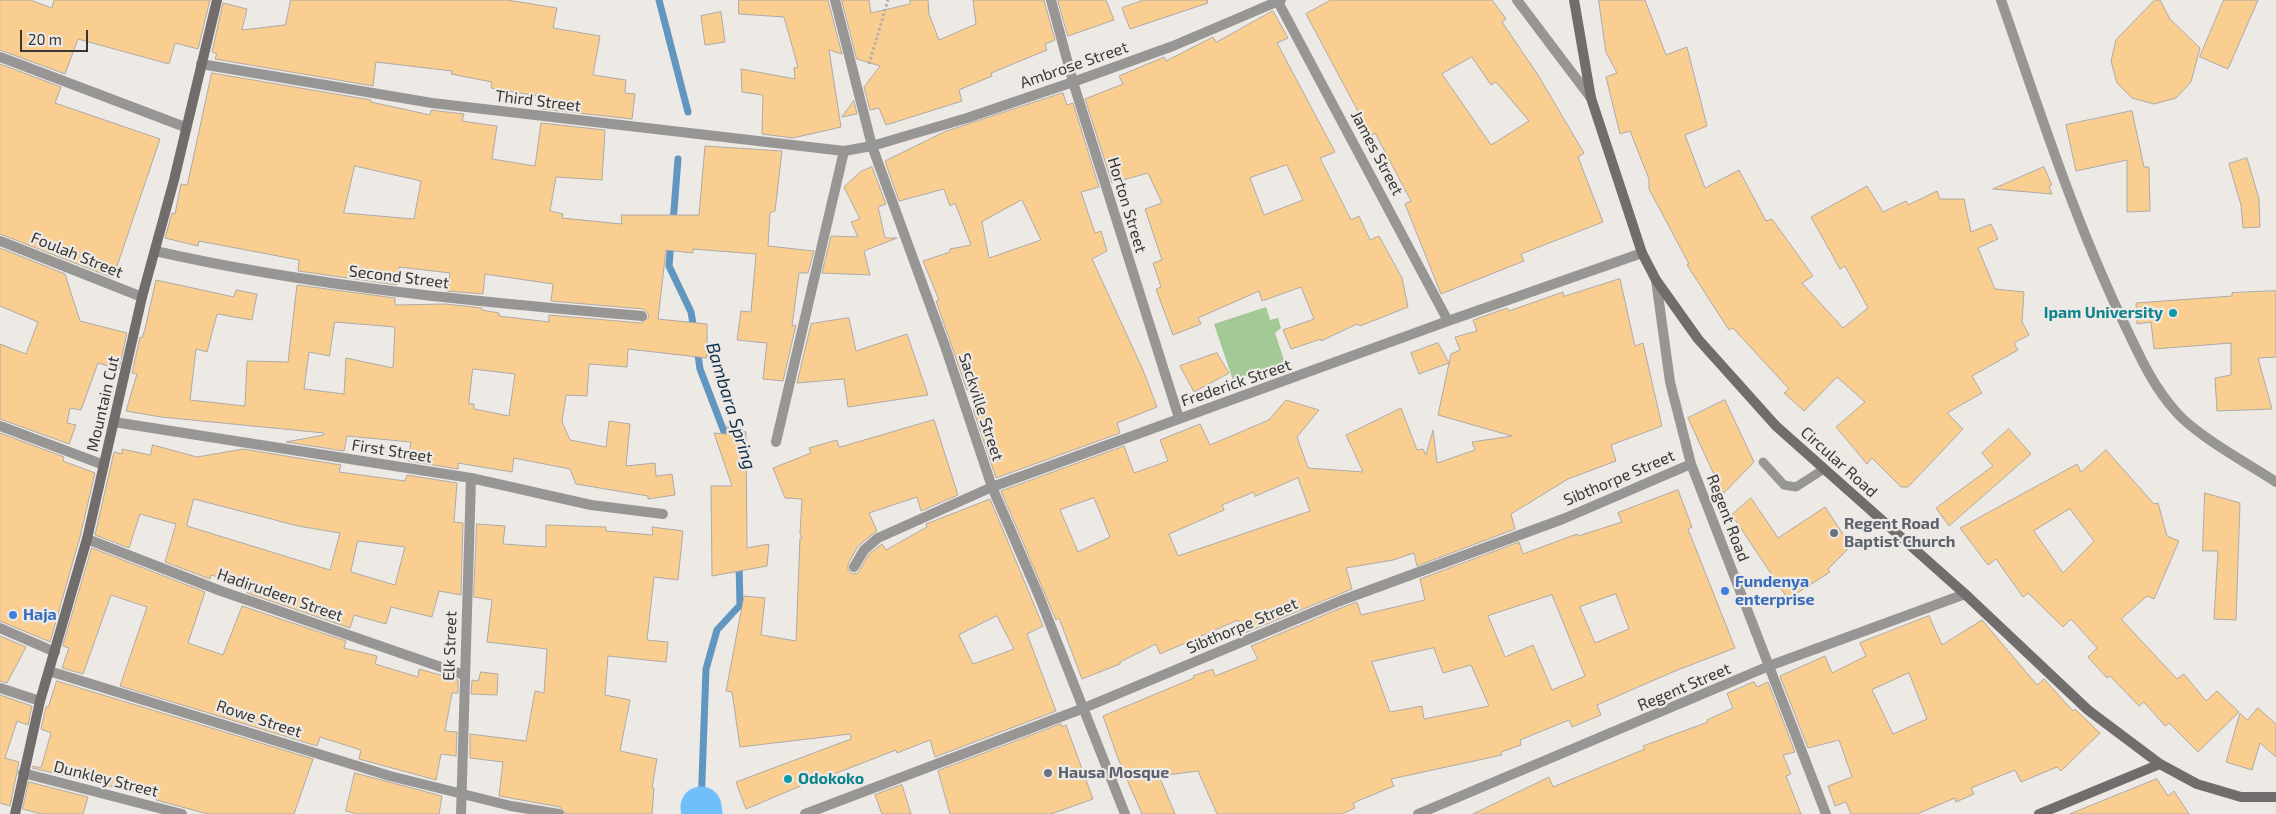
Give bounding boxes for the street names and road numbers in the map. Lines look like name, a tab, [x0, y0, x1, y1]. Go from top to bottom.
street label: Ambrose Street	[1017, 38, 1131, 92]
street label: Third Street	[494, 86, 582, 116]
street label: James Street	[1347, 107, 1407, 199]
street label: Horton Street	[1103, 155, 1151, 255]
street label: Foulah Street	[28, 228, 126, 282]
street label: Second Street	[348, 261, 450, 293]
street label: Sackville Street	[955, 351, 1007, 463]
street label: Mountain Cut	[83, 354, 123, 454]
street label: Frederick Street	[1178, 355, 1294, 411]
street label: Circular Road	[1797, 423, 1881, 501]
street label: First Street	[350, 435, 434, 467]
street label: Sibthorpe Street	[1561, 446, 1677, 510]
street label: Regent Road	[1703, 472, 1753, 564]
street label: Hadirudeen Street	[215, 564, 345, 626]
street label: Sibthorpe Street	[1184, 594, 1300, 658]
street label: Elk Street	[439, 611, 461, 681]
street label: Regent Street	[1635, 659, 1733, 715]
street label: Rowe Street	[214, 696, 304, 742]
street label: Dunkley Street	[52, 757, 160, 801]

